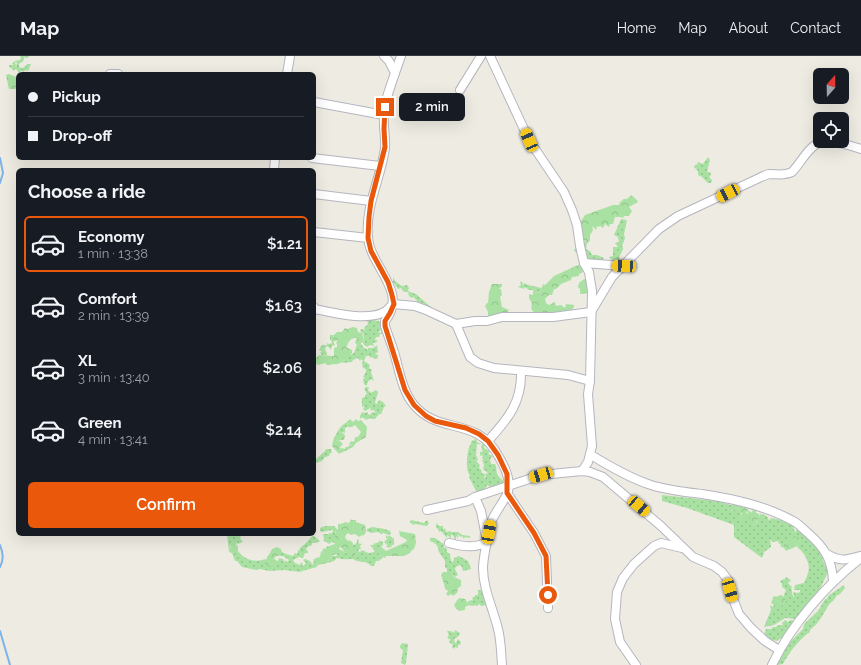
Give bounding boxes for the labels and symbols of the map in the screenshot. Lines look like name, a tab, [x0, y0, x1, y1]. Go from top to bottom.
north arrow	[813, 68, 849, 104]
callout: 2 min	[399, 93, 465, 121]
route end	[376, 98, 394, 116]
car	[519, 127, 539, 153]
car	[715, 182, 741, 204]
car	[612, 259, 636, 273]
car	[528, 466, 554, 484]
car	[626, 494, 652, 518]
car	[481, 519, 497, 545]
car	[721, 577, 739, 603]
route start	[539, 586, 557, 604]

